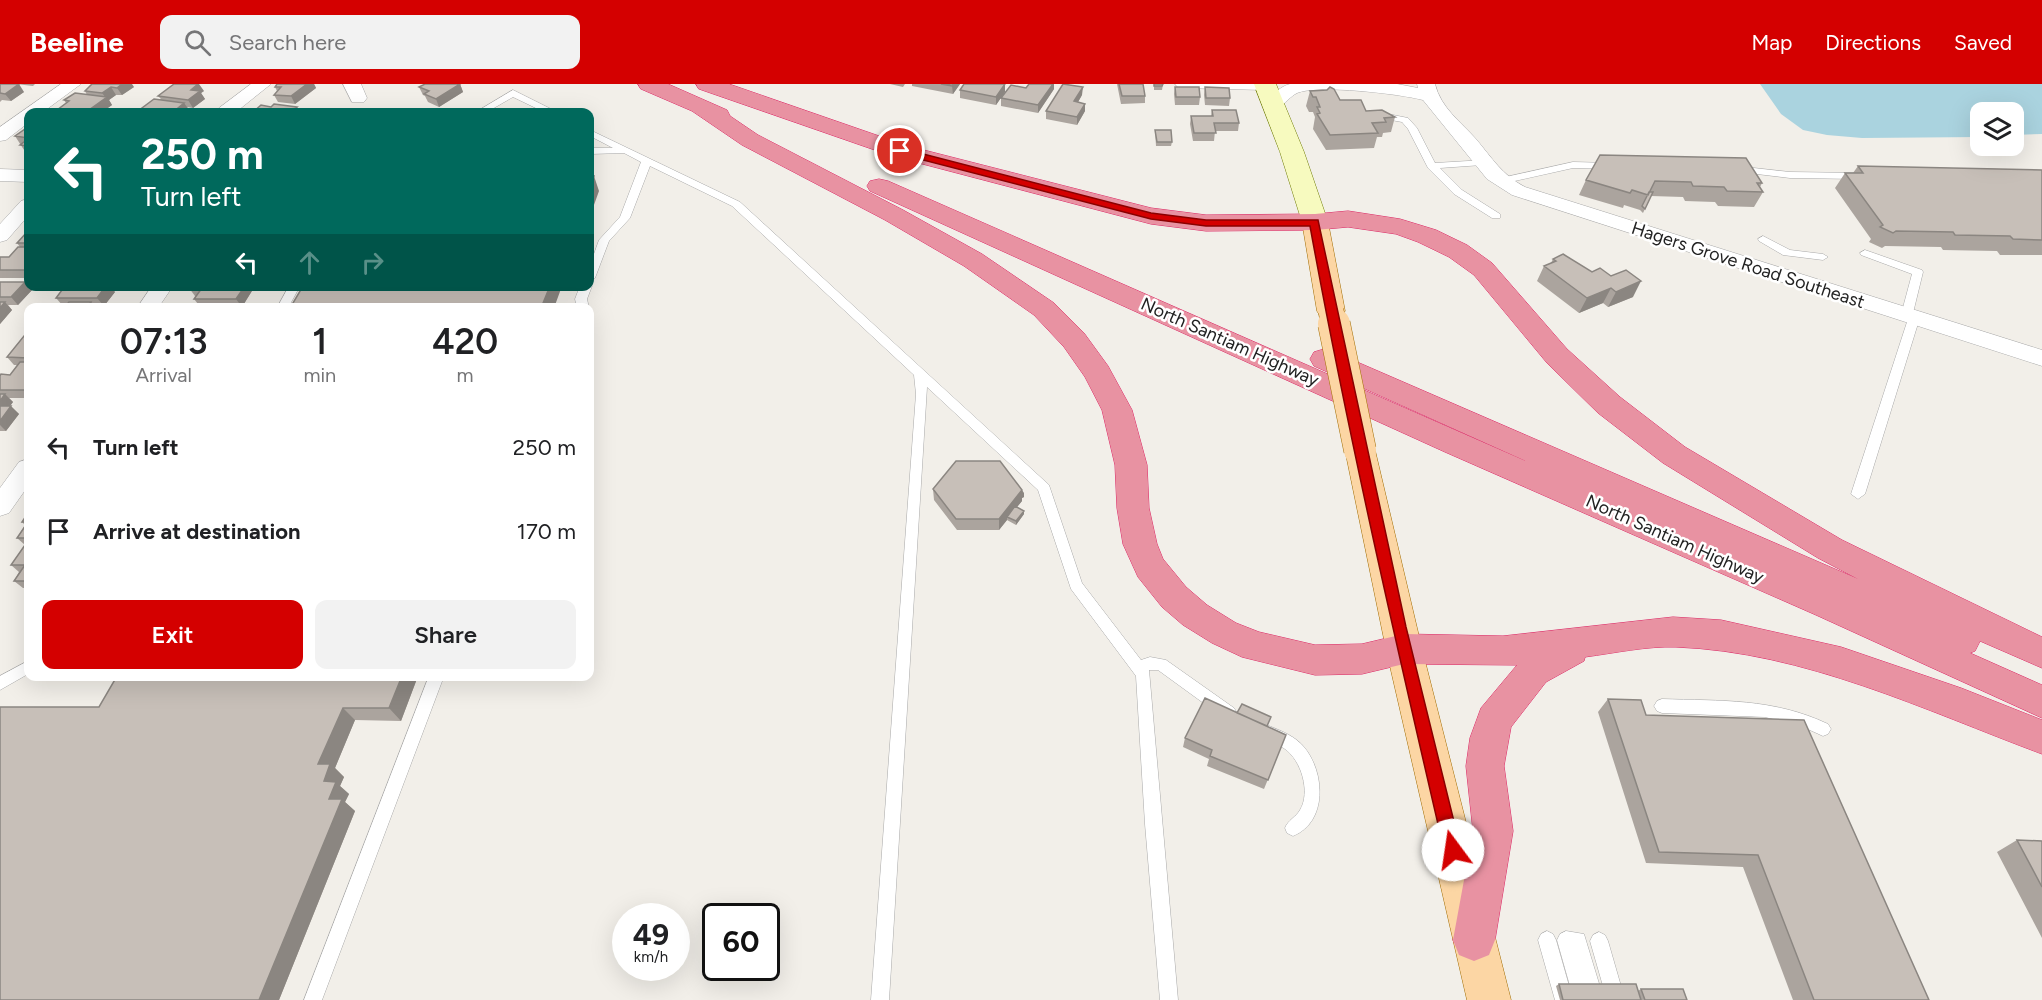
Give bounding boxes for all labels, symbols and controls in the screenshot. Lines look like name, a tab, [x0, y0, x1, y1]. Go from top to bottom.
search box	[160, 15, 580, 69]
text: Beeline	[30, 25, 124, 59]
icon: search	[181, 26, 214, 59]
text: Search here	[229, 29, 346, 56]
text: Map	[1751, 30, 1792, 55]
text: Directions	[1825, 30, 1921, 55]
text: Saved	[1954, 30, 2012, 55]
map controls	[1970, 102, 2024, 156]
button: layers	[1970, 102, 2024, 156]
pin	[874, 125, 925, 176]
text: 250 m	[141, 129, 264, 180]
icon: left	[42, 132, 120, 210]
icon: arrive	[883, 134, 916, 167]
text: Turn left	[141, 180, 241, 213]
street label: Hagers Grove Road Southeast	[1629, 217, 1868, 313]
icon: left	[230, 246, 263, 279]
icon: ahead	[293, 246, 326, 279]
icon: right	[356, 246, 389, 279]
street label: North Santiam Highway	[1138, 293, 1323, 391]
text: 07:13	[120, 320, 208, 363]
text: 1	[312, 320, 327, 363]
text: 420	[432, 320, 498, 363]
text: Arrival	[135, 363, 192, 387]
text: min	[303, 363, 336, 387]
text: m	[457, 363, 474, 387]
icon: left	[42, 431, 75, 464]
text: Turn left	[93, 434, 179, 461]
text: 250 m	[513, 434, 576, 461]
street label: North Santiam Highway	[1583, 490, 1768, 588]
icon: arrive	[42, 515, 75, 548]
text: Arrive at destination	[93, 518, 301, 545]
text: 170 m	[517, 518, 576, 545]
button: Exit	[42, 600, 303, 669]
button: Share	[315, 600, 576, 669]
position arrow	[1421, 818, 1485, 882]
speed limit sign: 60	[702, 903, 780, 981]
text: 49	[633, 916, 669, 953]
text: km/h	[634, 948, 668, 966]

